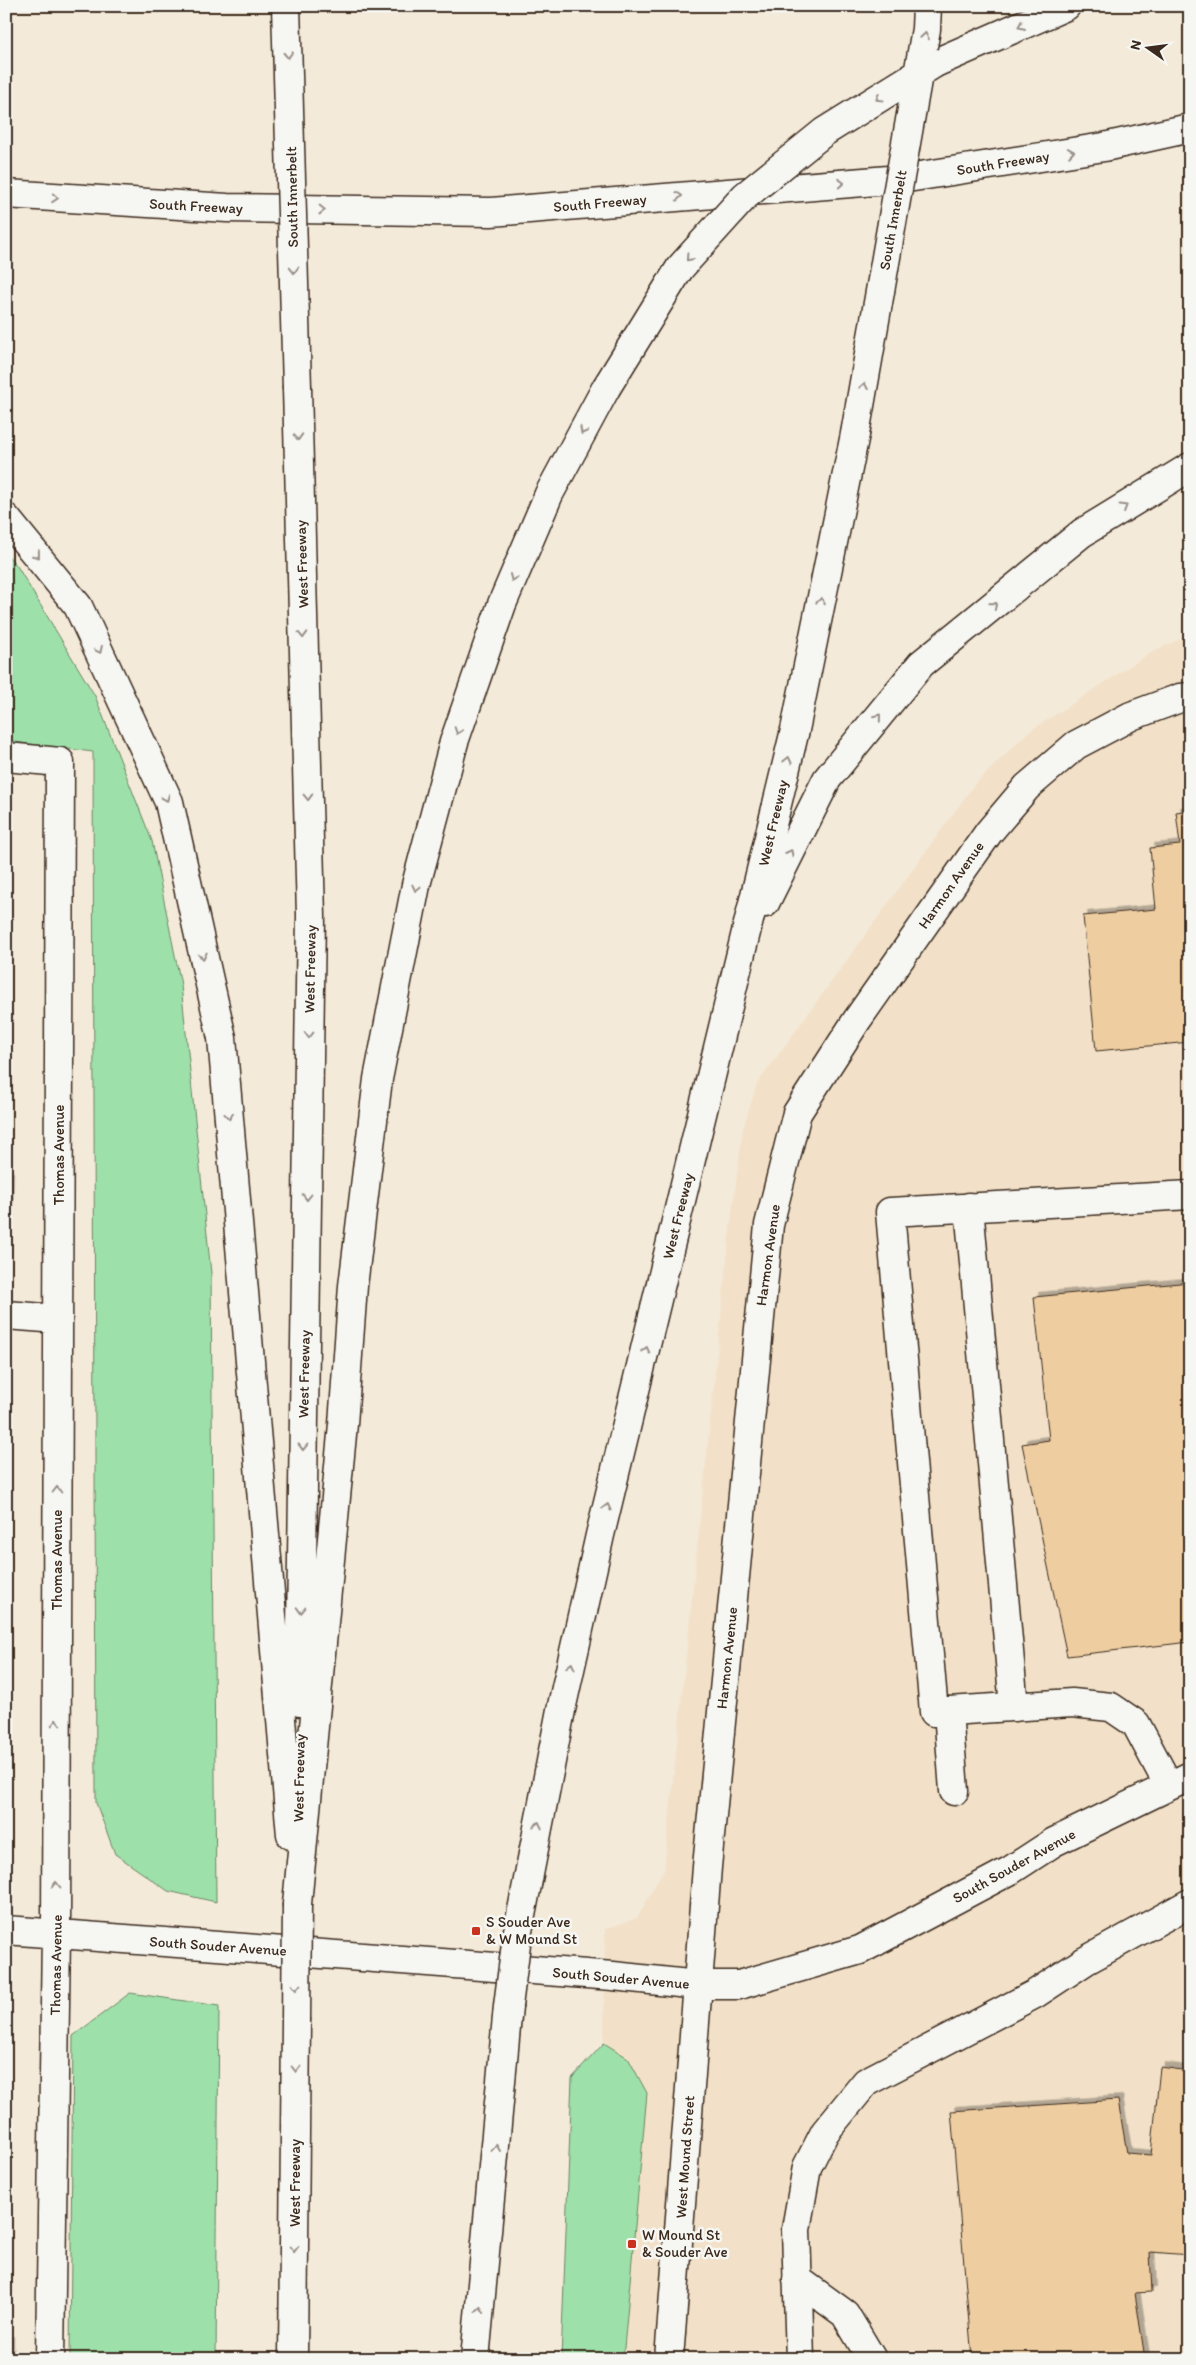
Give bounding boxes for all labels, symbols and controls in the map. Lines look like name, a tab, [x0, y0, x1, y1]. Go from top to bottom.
one-way arrow	[1017, 19, 1026, 30]
north arrow	[1124, 22, 1174, 72]
one-way arrow	[919, 32, 929, 40]
text: N	[1126, 38, 1145, 52]
one-way arrow	[282, 51, 293, 59]
one-way arrow	[875, 92, 884, 102]
street label: South Innerbelt	[282, 146, 302, 248]
street label: South Freeway	[955, 147, 1051, 179]
one-way arrow	[1067, 148, 1075, 158]
street label: South Innerbelt	[875, 168, 911, 271]
one-way arrow	[837, 178, 845, 189]
street label: South Freeway	[553, 190, 647, 216]
one-way arrow	[675, 191, 683, 202]
one-way arrow	[51, 193, 59, 204]
street label: South Freeway	[149, 195, 243, 217]
one-way arrow	[318, 204, 326, 215]
one-way arrow	[686, 253, 695, 262]
one-way arrow	[289, 266, 299, 274]
one-way arrow	[858, 381, 868, 390]
one-way arrow	[579, 426, 589, 435]
one-way arrow	[293, 434, 303, 441]
one-way arrow	[1118, 504, 1127, 514]
street label: West Freeway	[291, 520, 313, 608]
one-way arrow	[32, 550, 41, 559]
one-way arrow	[509, 573, 520, 582]
one-way arrow	[815, 596, 826, 605]
one-way arrow	[988, 603, 997, 611]
one-way arrow	[298, 631, 309, 639]
one-way arrow	[92, 645, 103, 654]
one-way arrow	[872, 714, 881, 723]
one-way arrow	[454, 726, 464, 734]
one-way arrow	[782, 755, 793, 764]
street label: West Freeway	[754, 778, 792, 868]
one-way arrow	[160, 793, 171, 802]
one-way arrow	[303, 794, 313, 801]
street label: Harmon Avenue	[914, 838, 988, 932]
one-way arrow	[784, 849, 794, 858]
one-way arrow	[411, 883, 422, 892]
street label: West Freeway	[300, 925, 320, 1013]
one-way arrow	[198, 951, 208, 960]
one-way arrow	[304, 1031, 314, 1039]
street label: Thomas Avenue	[50, 1105, 68, 1205]
one-way arrow	[223, 1112, 234, 1120]
street label: West Freeway	[659, 1171, 697, 1261]
one-way arrow	[302, 1194, 312, 1201]
street label: Harmon Avenue	[752, 1203, 784, 1307]
street label: West Freeway	[294, 1330, 314, 1418]
one-way arrow	[640, 1345, 651, 1354]
one-way arrow	[298, 1444, 308, 1451]
one-way arrow	[52, 1486, 62, 1494]
one-way arrow	[601, 1503, 612, 1512]
street label: Thomas Avenue	[48, 1510, 66, 1610]
one-way arrow	[296, 1606, 306, 1614]
street label: Harmon Avenue	[713, 1606, 741, 1710]
one-way arrow	[565, 1661, 576, 1670]
one-way arrow	[51, 1719, 61, 1726]
street label: West Freeway	[289, 1734, 309, 1822]
one-way arrow	[532, 1820, 542, 1829]
street label: South Souder Avenue	[949, 1825, 1079, 1907]
one-way arrow	[51, 1881, 61, 1889]
place label: S Souder Ave & W Mound St	[486, 1913, 578, 1948]
street label: Thomas Avenue	[46, 1914, 66, 2016]
marker: S Souder Ave & W Mound St	[470, 1925, 482, 1937]
street label: South Souder Avenue	[149, 1932, 287, 1960]
street label: South Souder Avenue	[552, 1963, 690, 1993]
one-way arrow	[291, 1984, 301, 1992]
one-way arrow	[291, 2066, 301, 2074]
street label: West Mound Street	[672, 2095, 698, 2219]
street label: West Freeway	[286, 2139, 304, 2227]
one-way arrow	[490, 2144, 501, 2152]
place label: W Mound St & Souder Ave	[642, 2226, 728, 2261]
marker: W Mound St & Souder Ave	[626, 2238, 638, 2250]
one-way arrow	[289, 2246, 300, 2254]
one-way arrow	[474, 2306, 485, 2314]

